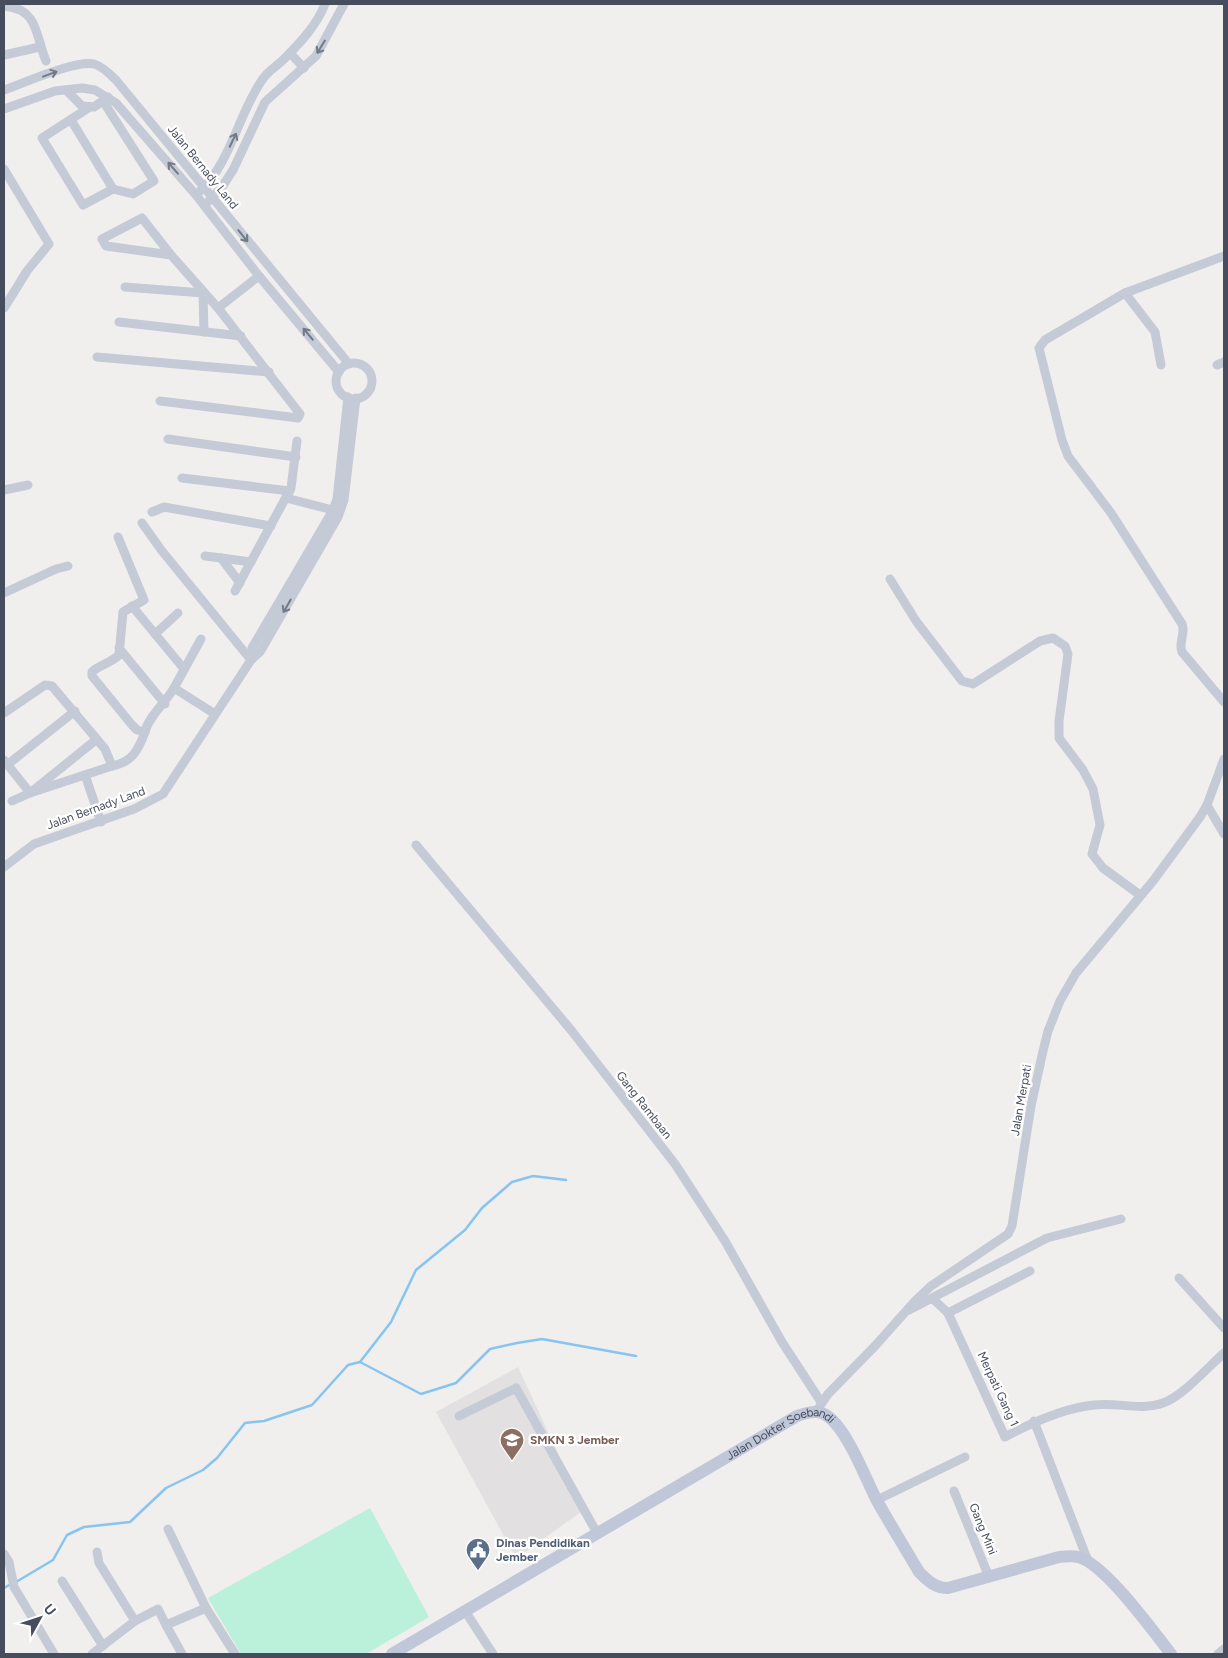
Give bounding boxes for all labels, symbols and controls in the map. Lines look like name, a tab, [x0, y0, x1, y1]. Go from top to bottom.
one-way arrow	[316, 39, 326, 53]
one-way arrow	[42, 69, 57, 78]
street label: Jalan Bernady Land	[165, 122, 241, 212]
one-way arrow	[229, 133, 238, 148]
one-way arrow	[168, 162, 179, 175]
one-way arrow	[238, 229, 249, 242]
one-way arrow	[302, 328, 313, 341]
one-way arrow	[281, 599, 291, 613]
street label: Jalan Bernady Land	[45, 784, 147, 832]
street label: Jalan Merpati	[1008, 1063, 1034, 1137]
street label: Gang Rambaan	[613, 1068, 675, 1142]
street label: Merpati Gang 1	[975, 1349, 1021, 1429]
street label: Jalan Dokter Soebandi	[724, 1405, 838, 1463]
school or university icon: SMKN 3 Jember	[499, 1427, 525, 1461]
place label: SMKN 3 Jember	[530, 1433, 620, 1447]
street label: Gang Mini	[966, 1501, 1000, 1557]
place label: Dinas Pendidikan Jember	[496, 1536, 590, 1564]
public building icon: Dinas Pendidikan Jember	[465, 1537, 491, 1571]
north arrow	[15, 1593, 65, 1643]
text: U	[40, 1601, 59, 1619]

